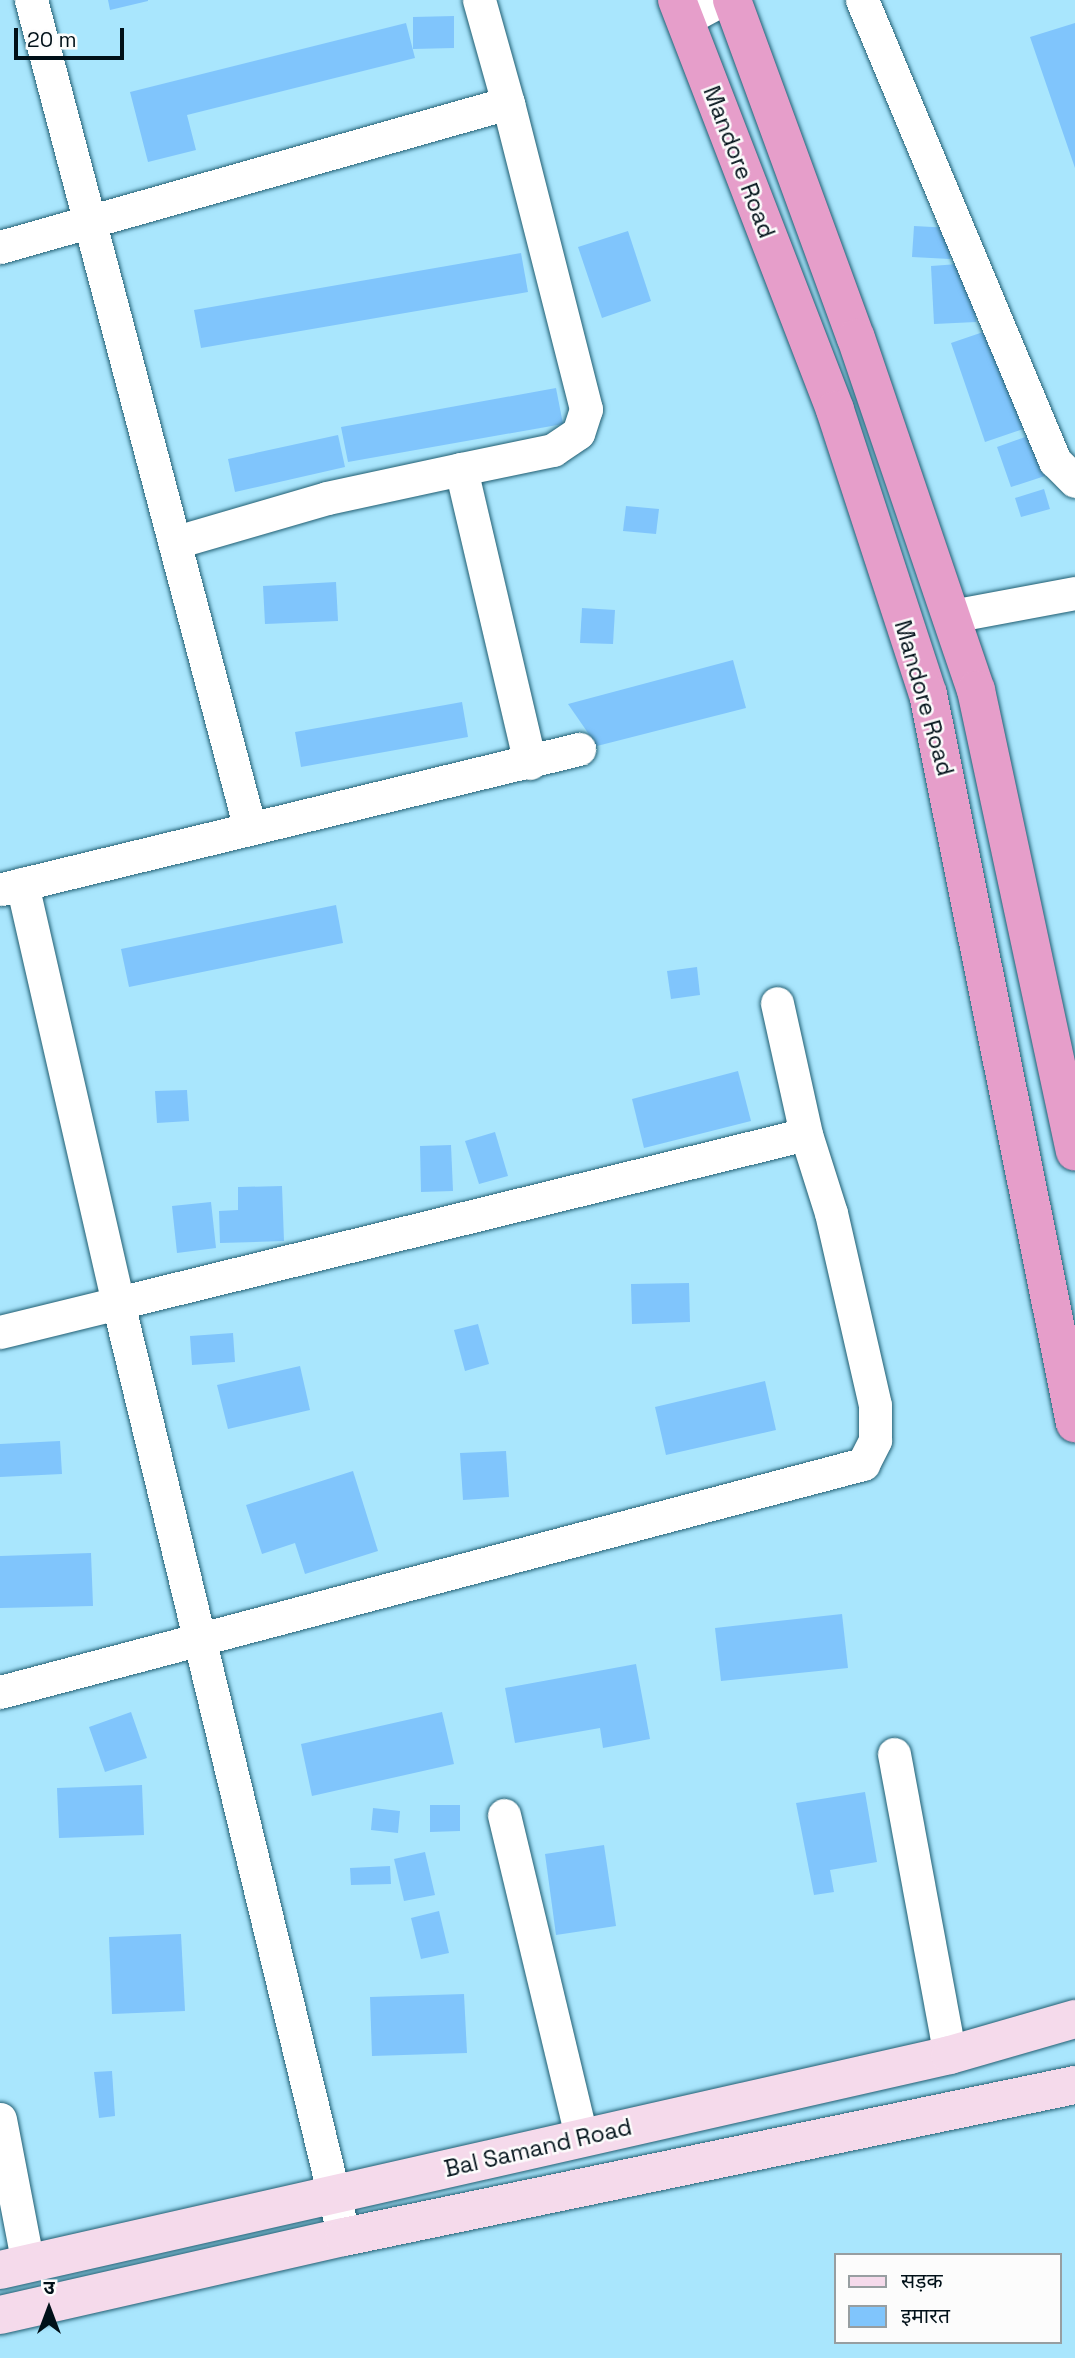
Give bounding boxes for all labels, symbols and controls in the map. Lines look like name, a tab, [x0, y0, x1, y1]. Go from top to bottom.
scale bar	[18, 14, 128, 58]
text: 20 m	[27, 26, 77, 53]
street label: Mandore Road	[697, 82, 781, 242]
street label: Mandore Road	[889, 617, 959, 779]
street label: Bal Samand Road	[442, 2113, 634, 2183]
legend	[834, 2253, 1061, 2344]
text: सड़क	[901, 2267, 943, 2294]
north arrow	[14, 2274, 84, 2344]
text: उ	[43, 2275, 55, 2300]
text: इमारत	[901, 2302, 950, 2329]

